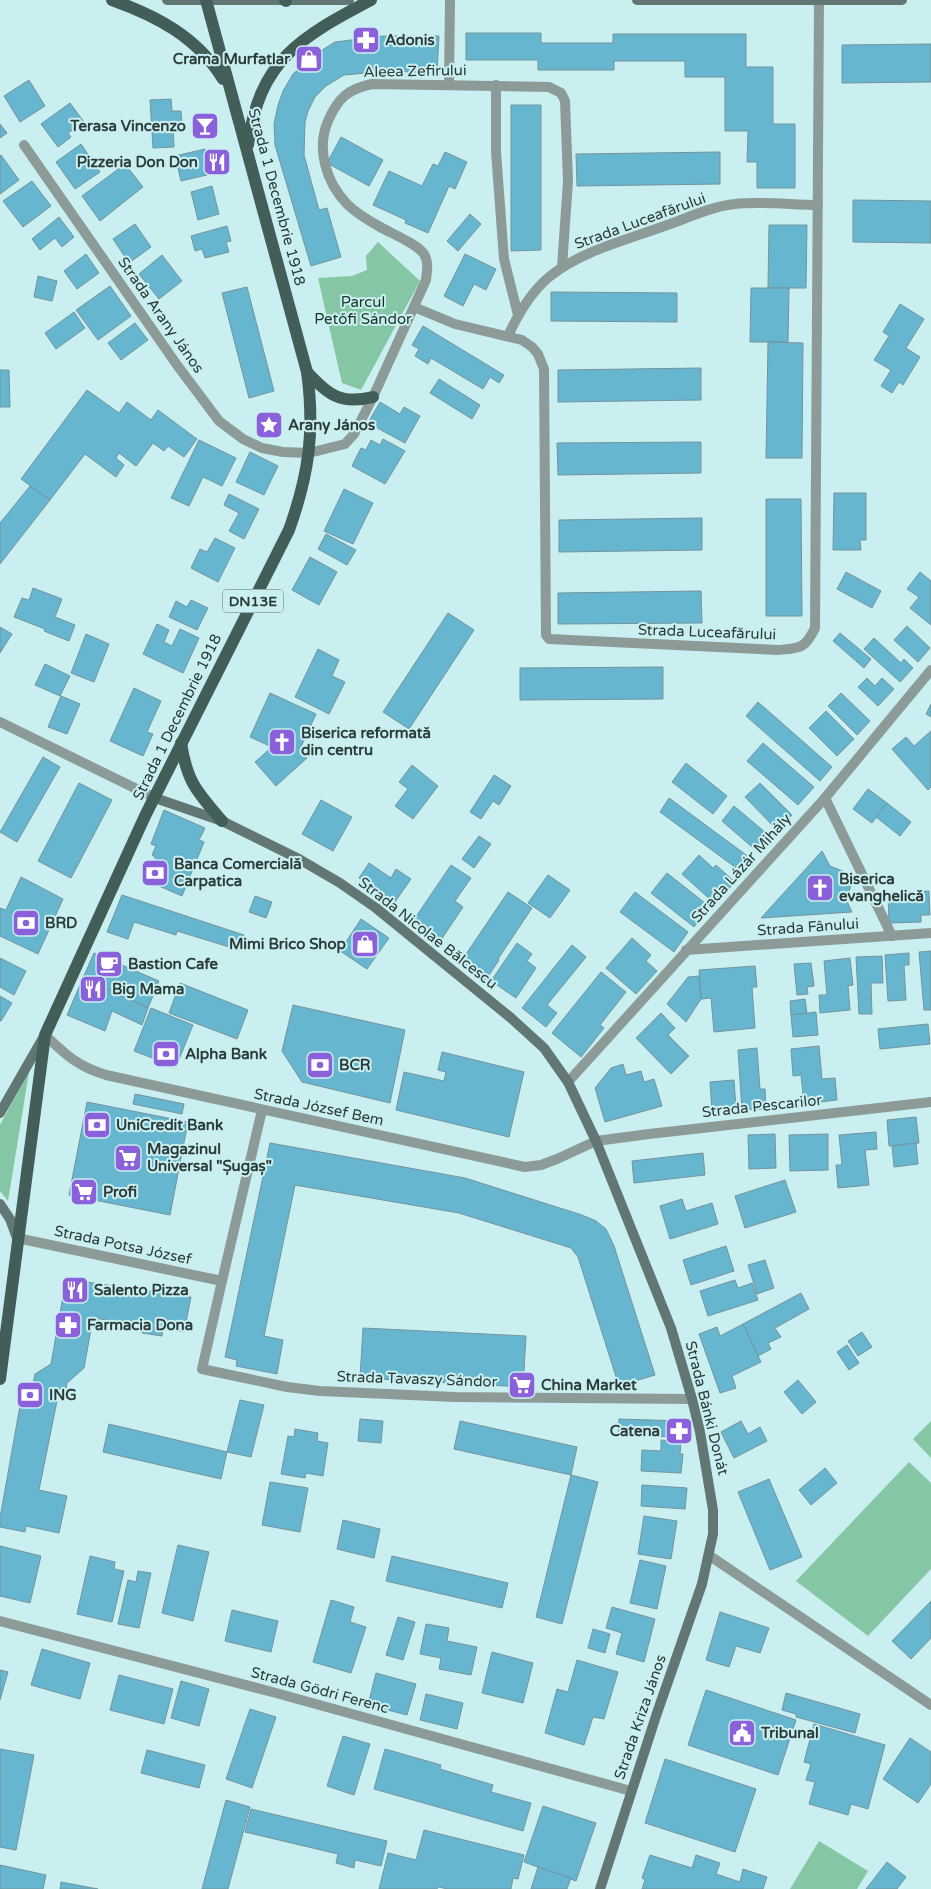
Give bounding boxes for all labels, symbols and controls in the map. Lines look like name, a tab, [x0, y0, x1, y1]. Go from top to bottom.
pharmacy icon: Adonis	[351, 25, 381, 55]
place label: Adonis	[385, 31, 435, 49]
shop icon: Crama Murfatlar	[294, 44, 324, 74]
place label: Crama Murfatlar	[173, 50, 290, 68]
street label: Aleea Zefirului	[363, 61, 467, 81]
street label: Strada 1 Decembrie 1918	[245, 106, 309, 288]
bar icon: Terasa Vincenzo	[190, 111, 220, 141]
place label: Terasa Vincenzo	[69, 117, 186, 135]
restaurant icon: Pizzeria Don Don	[202, 147, 232, 177]
place label: Pizzeria Don Don	[77, 153, 198, 171]
street label: Strada Luceafărului	[572, 189, 708, 253]
street label: Strada Arany János	[114, 253, 208, 377]
park label: Parcul Petőfi Sándor	[314, 293, 412, 328]
place icon: Arany János	[254, 410, 284, 440]
place label: Arany János	[288, 416, 375, 435]
road number: DN13E	[223, 590, 283, 612]
street label: Strada Luceafărului	[638, 621, 776, 643]
street label: Strada 1 Decembrie 1918	[129, 631, 225, 803]
place label: Biserica reformată din centru	[301, 724, 431, 759]
church icon: Biserica reformată din centru	[267, 727, 297, 757]
street label: Strada Lázár Mihály	[687, 810, 795, 926]
place label: Banca Comercială Carpatica	[174, 855, 302, 891]
bank icon: Banca Comercială Carpatica	[140, 858, 170, 888]
place label: Biserica evanghelică	[839, 870, 924, 906]
street label: Strada Nicolae Bălcescu	[355, 873, 501, 993]
church icon: Biserica evanghelică	[805, 873, 835, 903]
bank icon: BRD	[11, 908, 41, 938]
place label: BRD	[45, 914, 77, 932]
street label: Strada Fânului	[757, 914, 859, 940]
shop icon: Mimi Brico Shop	[350, 929, 380, 959]
place label: Mimi Brico Shop	[229, 935, 347, 954]
cafe icon: Bastion Cafe	[94, 949, 124, 979]
place label: Bastion Cafe	[128, 955, 219, 973]
restaurant icon: Big Mama	[78, 974, 108, 1004]
place label: Big Mama	[112, 980, 185, 999]
bank icon: Alpha Bank	[151, 1039, 181, 1069]
place label: Alpha Bank	[185, 1045, 267, 1064]
bank icon: BCR	[305, 1050, 335, 1080]
place label: BCR	[339, 1056, 371, 1074]
street label: Strada József Bem	[253, 1084, 385, 1130]
street label: Strada Pescarilor	[701, 1091, 823, 1121]
bank icon: UniCredit Bank	[82, 1110, 112, 1140]
place label: UniCredit Bank	[116, 1116, 223, 1134]
place label: Magazinul Universal "Șugaș"	[147, 1140, 272, 1176]
supermarket icon: Magazinul Universal "Șugaș"	[113, 1143, 143, 1173]
supermarket icon: Profi	[69, 1177, 99, 1207]
place label: Profi	[103, 1183, 137, 1201]
street label: Strada Potsa József	[53, 1222, 194, 1268]
restaurant icon: Salento Pizza	[60, 1275, 90, 1305]
place label: Salento Pizza	[94, 1281, 189, 1299]
pharmacy icon: Farmacia Dona	[53, 1310, 83, 1340]
place label: Farmacia Dona	[87, 1316, 193, 1334]
street label: Strada Bánki Donát	[682, 1339, 732, 1477]
street label: Strada Tavaszy Sándor	[336, 1367, 498, 1391]
supermarket icon: China Market	[507, 1370, 537, 1400]
place label: China Market	[541, 1376, 637, 1394]
bank icon: ING	[15, 1380, 45, 1410]
place label: ING	[49, 1386, 77, 1404]
pharmacy icon: Catena	[664, 1416, 694, 1446]
place label: Catena	[610, 1422, 660, 1440]
street label: Strada Kriza János	[610, 1652, 670, 1782]
street label: Strada Gödri Ferenc	[249, 1663, 391, 1717]
public building icon: Tribunal	[727, 1718, 757, 1748]
place label: Tribunal	[760, 1724, 819, 1742]

